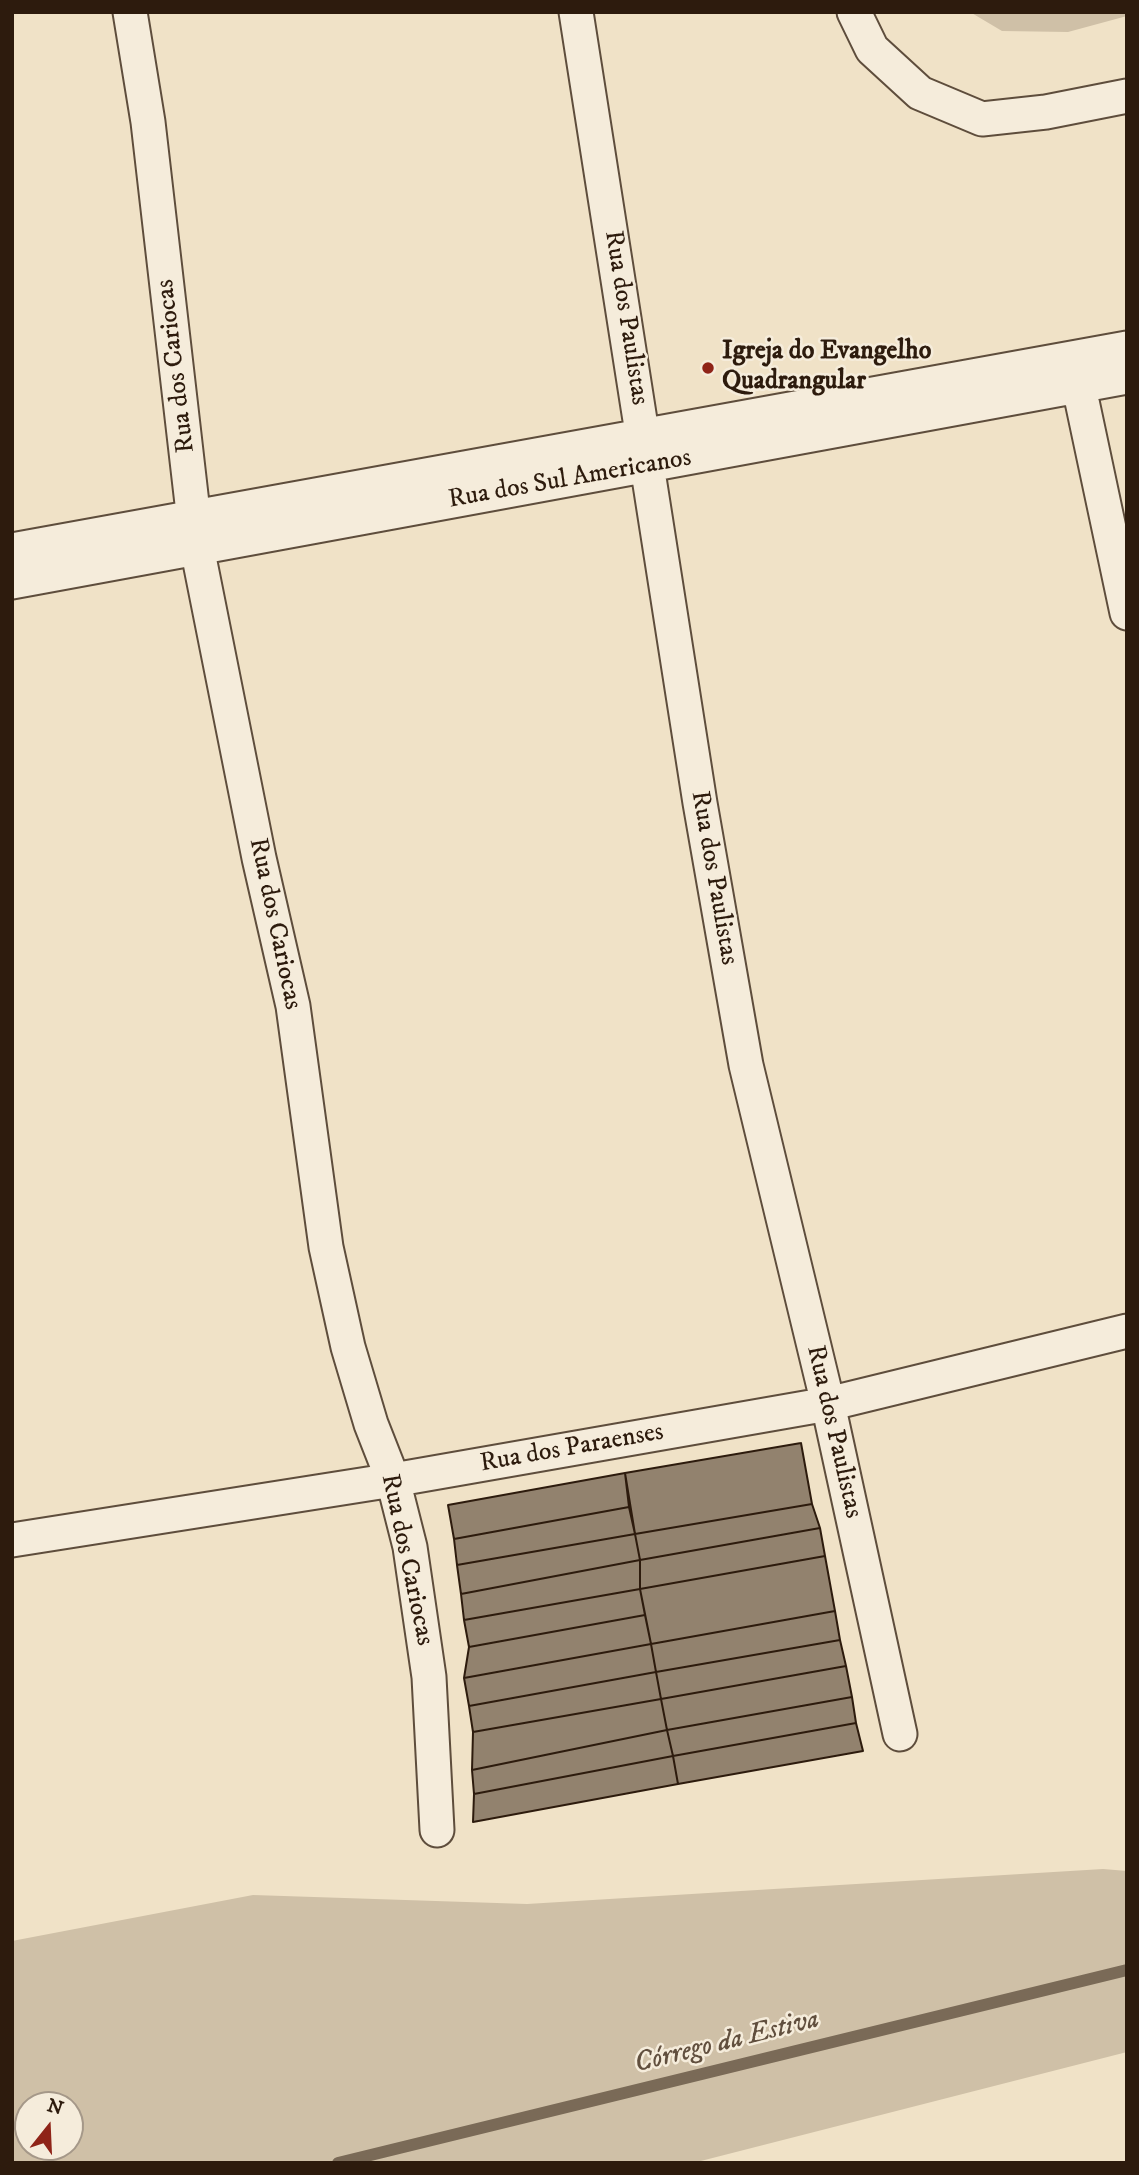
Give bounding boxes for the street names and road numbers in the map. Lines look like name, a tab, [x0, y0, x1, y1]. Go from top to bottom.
street label: Rua dos Paulistas	[596, 229, 654, 407]
street label: Rua dos Cariocas	[151, 277, 203, 455]
street label: Rua dos Sul Americanos	[446, 443, 694, 517]
street label: Rua dos Paulistas	[682, 788, 744, 968]
street label: Rua dos Cariocas	[241, 835, 307, 1013]
street label: Rua dos Paulistas	[798, 1343, 868, 1521]
street label: Rua dos Paraenses	[478, 1418, 666, 1480]
street label: Rua dos Cariocas	[373, 1471, 439, 1649]

